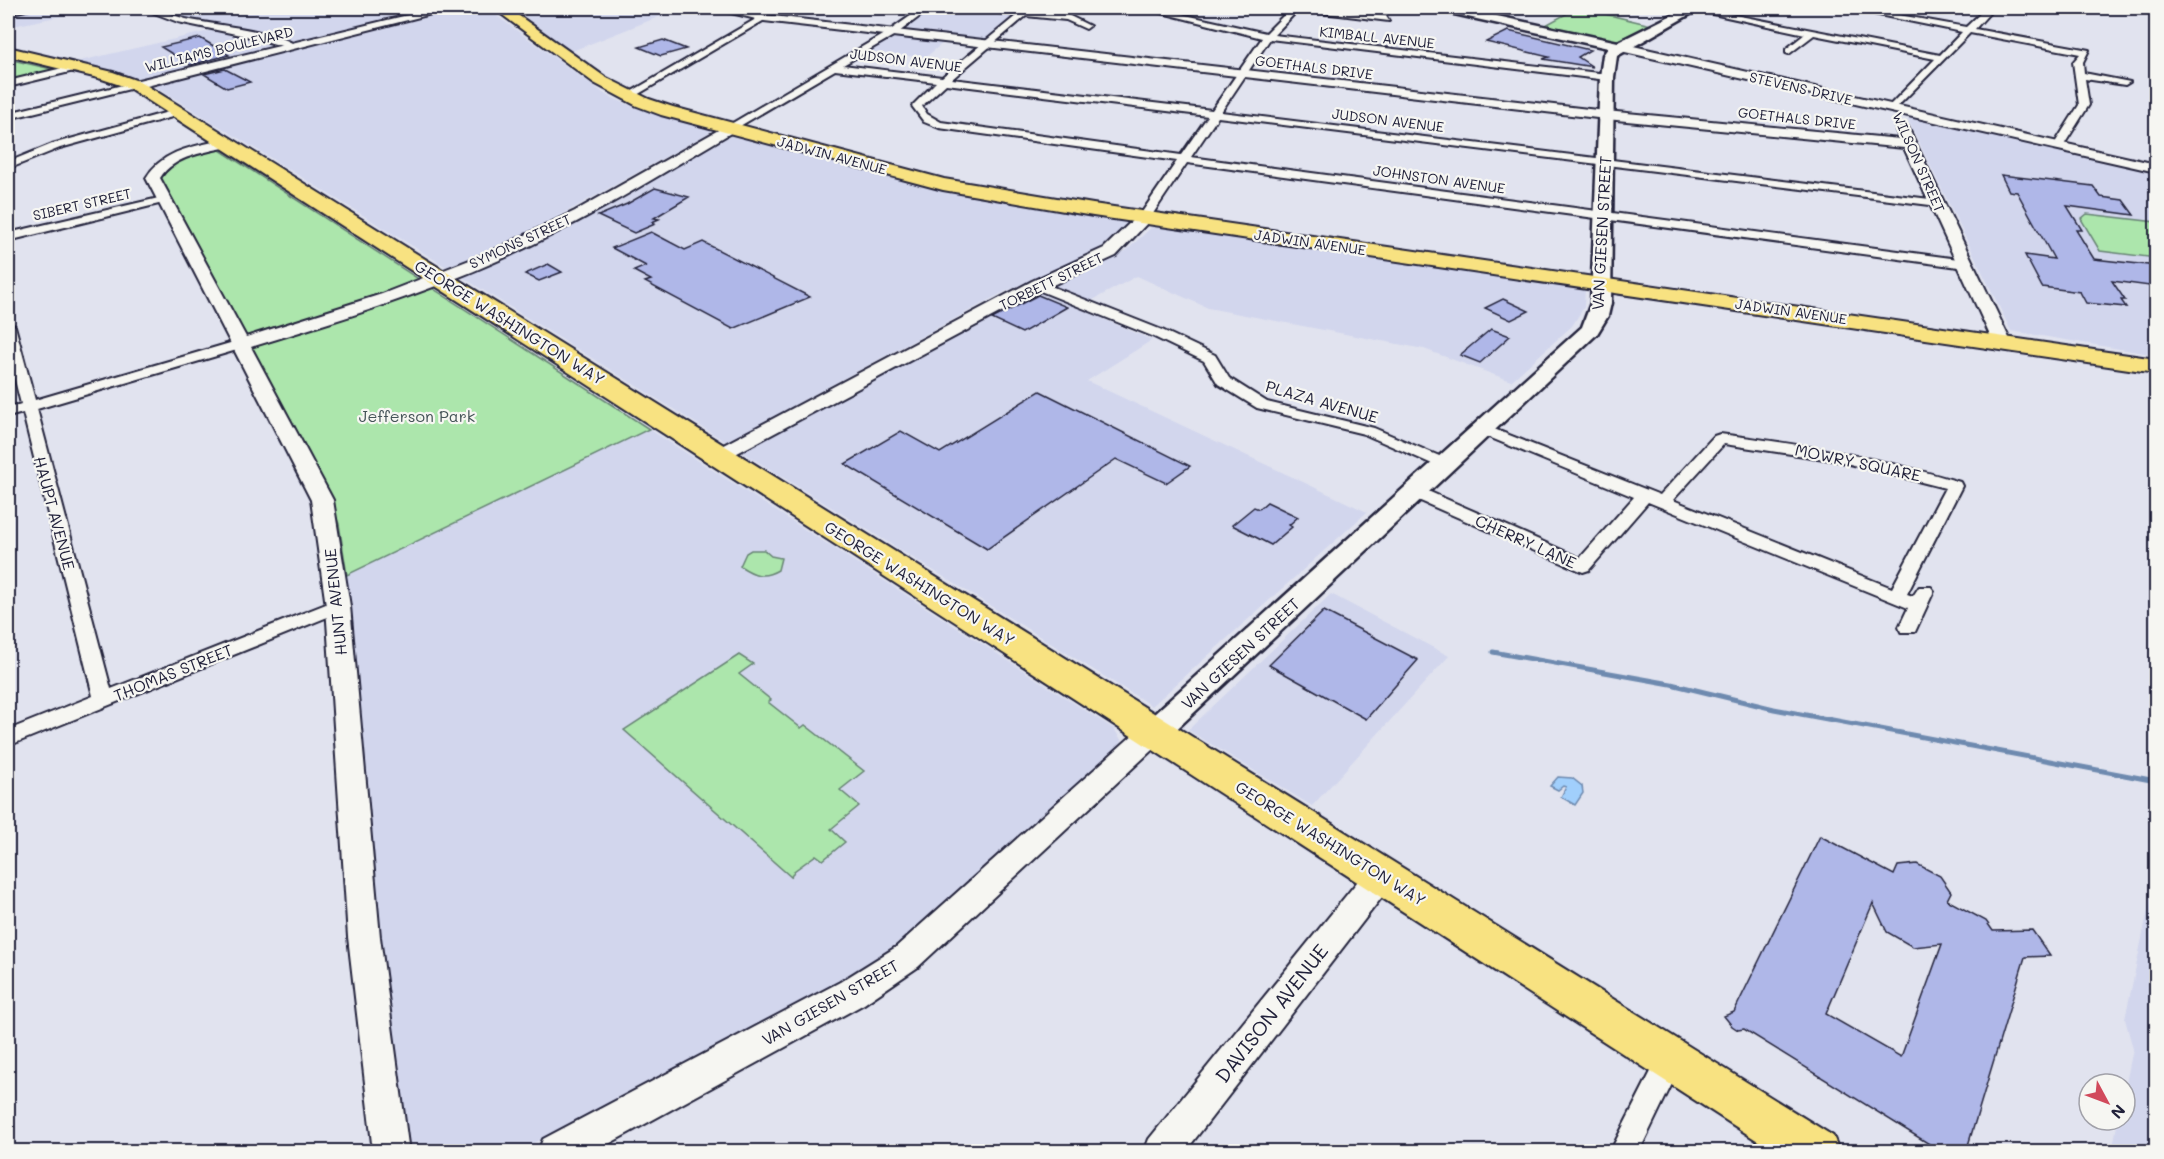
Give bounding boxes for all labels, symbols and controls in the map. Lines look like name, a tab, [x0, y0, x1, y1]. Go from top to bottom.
street label: WILLIAMS BOULEVARD	[143, 21, 295, 77]
street label: KIMBALL AVENUE	[1318, 22, 1436, 52]
street label: JUDSON AVENUE	[849, 44, 963, 76]
street label: GOETHALS DRIVE	[1254, 50, 1374, 84]
street label: STEVENS DRIVE	[1748, 67, 1854, 109]
street label: GOETHALS DRIVE	[1737, 102, 1857, 134]
street label: JUDSON AVENUE	[1331, 104, 1445, 136]
street label: WILSON STREET	[1888, 109, 1950, 215]
street label: JADWIN AVENUE	[775, 131, 889, 179]
street label: VAN GIESEN STREET	[1586, 155, 1616, 311]
street label: JOHNSTON AVENUE	[1372, 160, 1506, 198]
street label: SIBERT STREET	[31, 183, 133, 225]
street label: SYMONS STREET	[466, 209, 574, 273]
street label: JADWIN AVENUE	[1253, 225, 1367, 259]
street label: TORBETT STREET	[996, 248, 1106, 314]
street label: GEORGE WASHINGTON WAY	[411, 255, 609, 389]
street label: JADWIN AVENUE	[1734, 294, 1848, 328]
street label: PLAZA AVENUE	[1263, 375, 1381, 427]
park label: Jefferson Park	[359, 405, 475, 426]
street label: MOWRY SQUARE	[1793, 438, 1923, 486]
street label: HAUPT AVENUE	[30, 454, 80, 572]
street label: CHERRY LANE	[1472, 509, 1580, 573]
street label: GEORGE WASHINGTON WAY	[821, 516, 1019, 650]
street label: HUNT AVENUE	[319, 547, 351, 657]
street label: VAN GIESEN STREET	[1176, 593, 1304, 713]
street label: THOMAS STREET	[110, 639, 236, 705]
street label: GEORGE WASHINGTON WAY	[1232, 776, 1430, 910]
street label: DAVISON AVENUE	[1209, 938, 1333, 1088]
street label: VAN GIESEN STREET	[758, 954, 902, 1050]
north arrow	[2077, 1072, 2137, 1132]
text: N	[2107, 1101, 2131, 1124]

